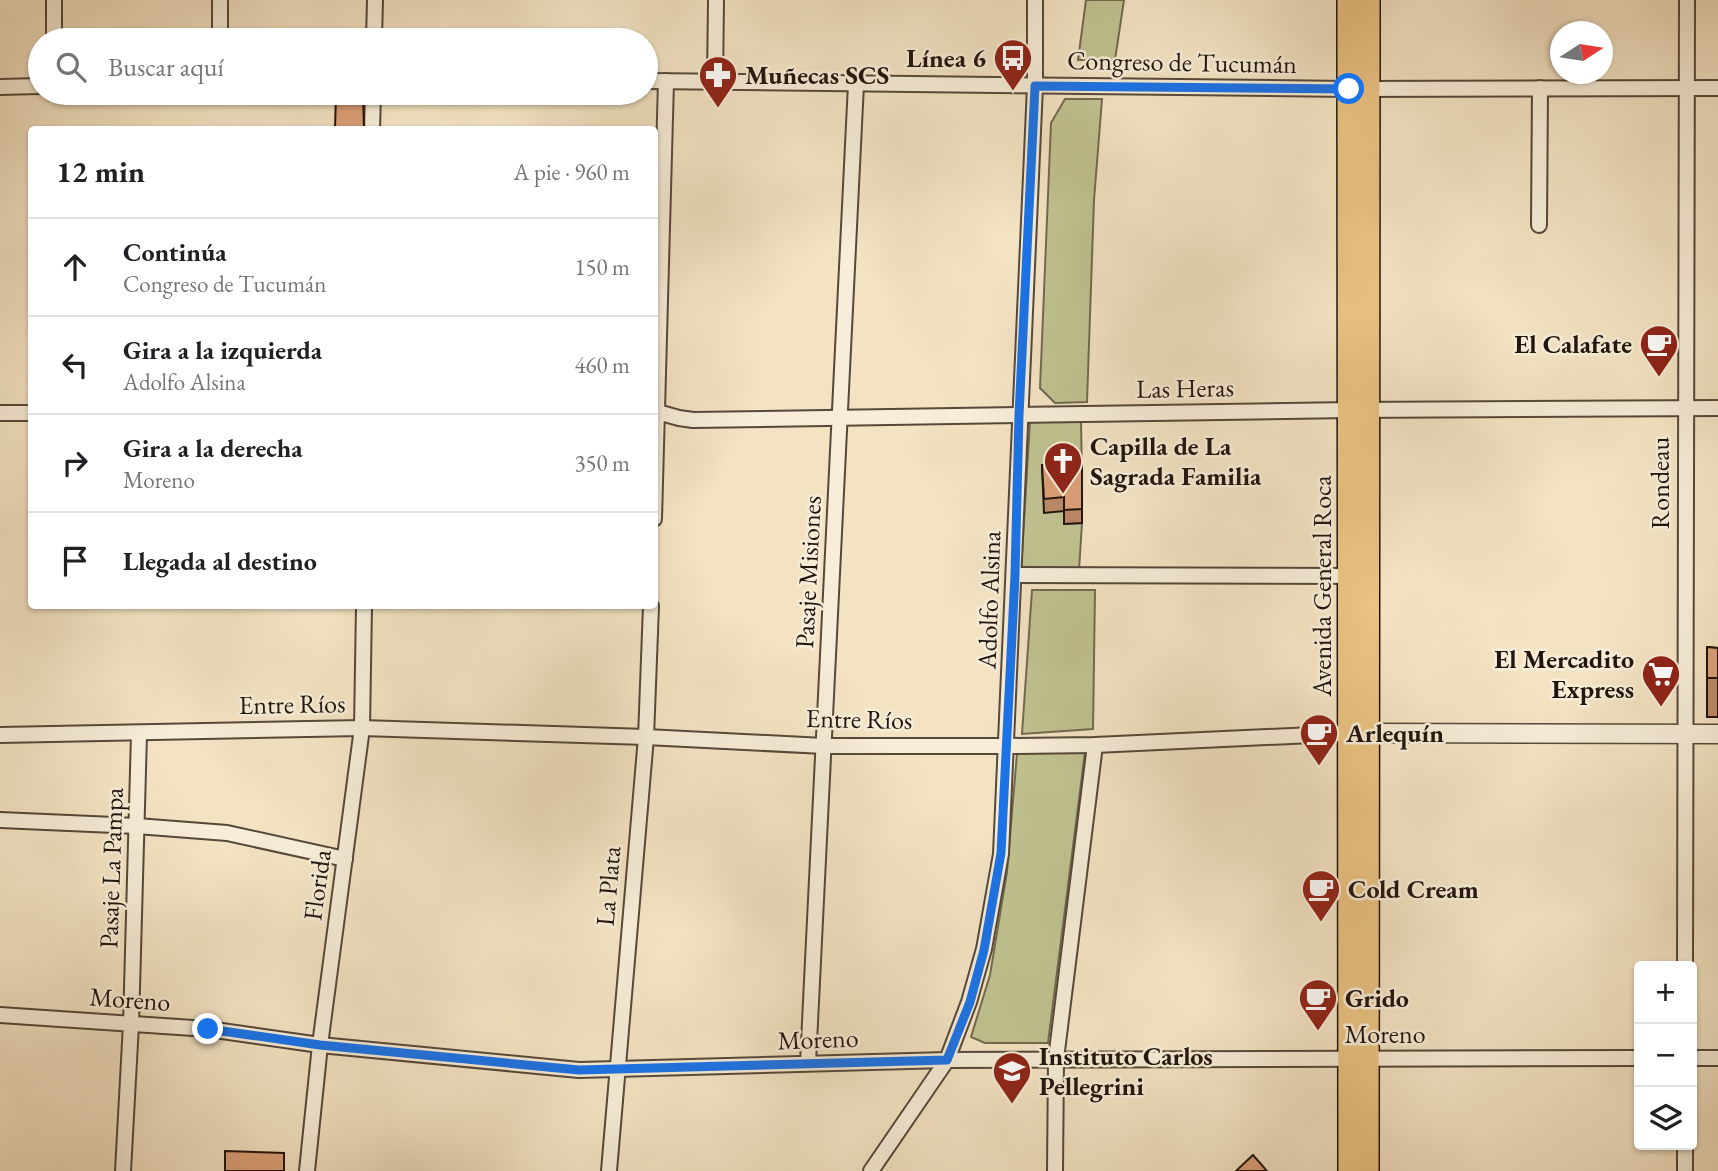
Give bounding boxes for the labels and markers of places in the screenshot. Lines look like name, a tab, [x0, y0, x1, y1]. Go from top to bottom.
bus stop icon: Línea 6	[992, 37, 1034, 92]
place label: Línea 6	[906, 41, 986, 75]
pharmacy icon: Muñecas SCS	[697, 54, 739, 109]
place label: Muñecas SCS	[745, 58, 889, 92]
cafe icon: El Calafate	[1638, 323, 1680, 378]
place label: El Calafate	[1514, 327, 1632, 361]
place label: Capilla de La Sagrada Familia	[1090, 429, 1262, 493]
church icon: Capilla de La Sagrada Familia	[1042, 440, 1084, 495]
place label: El Mercadito Express	[1494, 642, 1634, 706]
supermarket icon: El Mercadito Express	[1640, 653, 1682, 708]
cafe icon: Arlequín	[1298, 712, 1340, 767]
place label: Arlequín	[1345, 716, 1444, 750]
cafe icon: Cold Cream	[1300, 868, 1342, 923]
place label: Cold Cream	[1348, 872, 1479, 906]
cafe icon: Grido	[1297, 977, 1339, 1032]
place label: Grido	[1345, 981, 1409, 1015]
place label: Instituto Carlos Pellegrini	[1039, 1039, 1213, 1103]
school or university icon: Instituto Carlos Pellegrini	[991, 1050, 1033, 1105]

